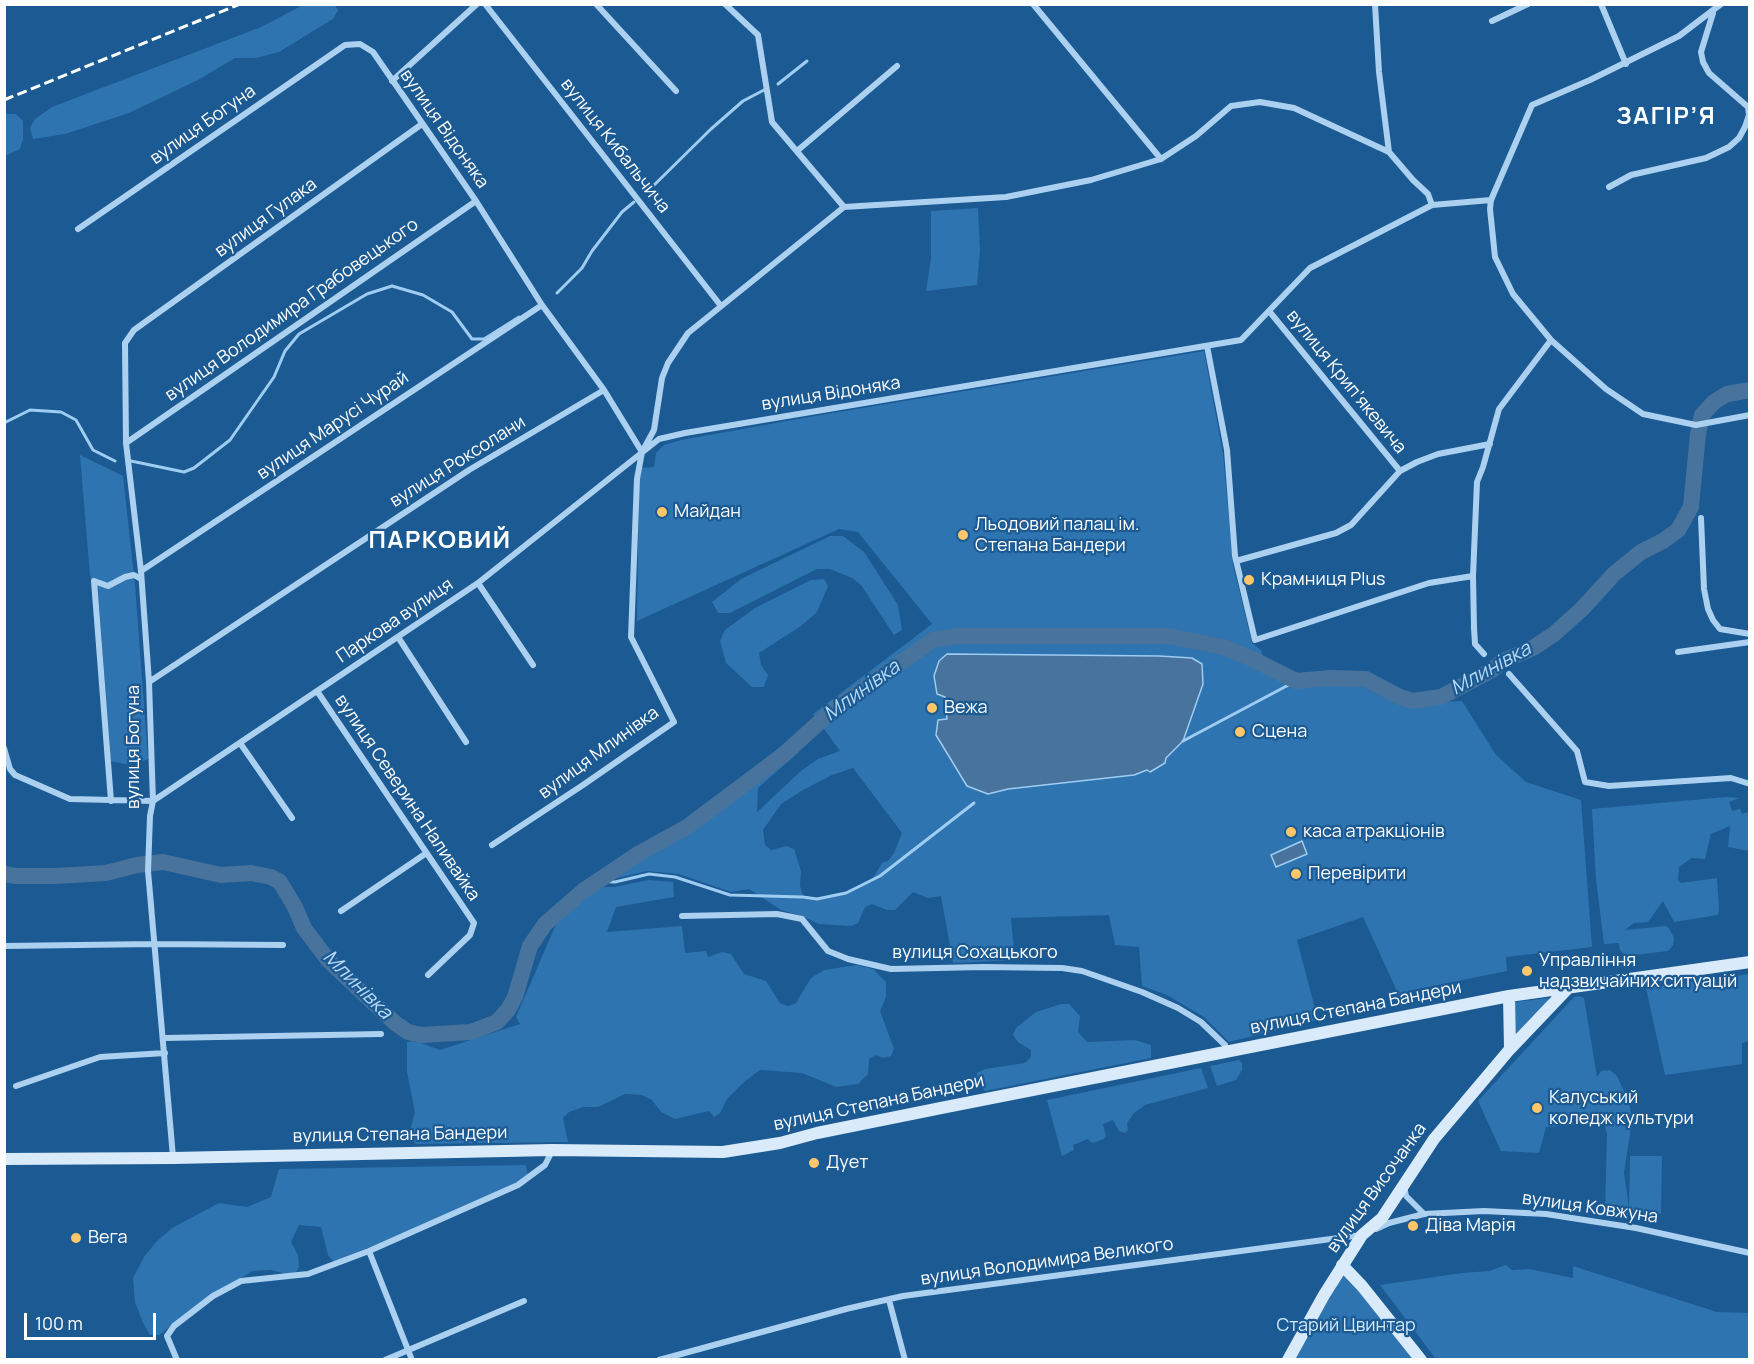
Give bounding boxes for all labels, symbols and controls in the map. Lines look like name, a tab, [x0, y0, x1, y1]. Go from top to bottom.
street label: вулиця Відоняка	[395, 65, 493, 193]
street label: вулиця Кибальчича	[556, 74, 674, 218]
street label: вулиця Богуна	[146, 81, 260, 169]
district label: ЗАГІР’Я	[1616, 103, 1716, 131]
street label: вулиця Гулака	[211, 174, 321, 262]
street label: вулиця Володимира Грабовецького	[161, 214, 423, 406]
street label: вулиця Крипʼякевича	[1281, 306, 1411, 458]
street label: вулиця Марусі Чурай	[253, 367, 413, 485]
street label: вулиця Відоняка	[760, 372, 902, 416]
street label: вулиця Роксолани	[386, 412, 530, 512]
place label: Майдан	[674, 501, 741, 523]
marker: Майдан	[655, 505, 669, 519]
place label: Льодовий палац ім. Степана Бандери	[975, 514, 1140, 556]
district label: ПАРКОВИЙ	[369, 527, 511, 555]
marker: Льодовий палац ім. Степана Бандери	[956, 528, 970, 542]
place label: Крамниця Plus	[1261, 569, 1386, 591]
marker: Крамниця Plus	[1242, 573, 1256, 587]
street label: Паркова вулиця	[333, 574, 457, 668]
water label: Млинівка	[1447, 637, 1535, 701]
water label: Млинівка	[819, 655, 905, 727]
street label: вулиця Богуна	[123, 685, 145, 809]
street label: вулиця Северина Наливайка	[330, 691, 484, 905]
place label: Вежа	[944, 697, 987, 719]
marker: Вежа	[925, 701, 939, 715]
street label: вулиця Млинівка	[535, 702, 663, 804]
place label: Сцена	[1252, 721, 1307, 743]
marker: Сцена	[1233, 725, 1247, 739]
place label: каса атракціонів	[1303, 821, 1445, 843]
marker: каса атракціонів	[1284, 825, 1298, 839]
place label: Перевірити	[1308, 863, 1406, 885]
marker: Перевірити	[1289, 867, 1303, 881]
street label: вулиця Сохацького	[892, 942, 1058, 964]
water label: Млинівка	[317, 945, 397, 1025]
place label: Управління надзвичайних ситуацій	[1539, 950, 1737, 992]
marker: Управління надзвичайних ситуацій	[1520, 964, 1534, 978]
street label: вулиця Степана Бандери	[1249, 977, 1463, 1039]
street label: вулиця Степана Бандери	[772, 1070, 986, 1136]
place label: Калуський коледж культури	[1549, 1087, 1694, 1130]
marker: Калуський коледж культури	[1530, 1101, 1544, 1115]
street label: вулиця Височанка	[1323, 1119, 1431, 1257]
street label: вулиця Степана Бандери	[292, 1122, 508, 1148]
place label: Дует	[826, 1152, 868, 1174]
marker: Дует	[807, 1156, 821, 1170]
street label: вулиця Ковжуна	[1521, 1188, 1659, 1228]
place label: Діва Марія	[1425, 1215, 1516, 1237]
marker: Діва Марія	[1406, 1219, 1420, 1233]
place label: Вега	[88, 1227, 128, 1249]
marker: Вега	[69, 1231, 83, 1245]
street label: вулиця Володимира Великого	[919, 1234, 1175, 1290]
scale bar	[27, 1301, 159, 1339]
text: 100 m	[35, 1311, 83, 1335]
park label: Старий Цвинтар	[1276, 1315, 1416, 1337]

